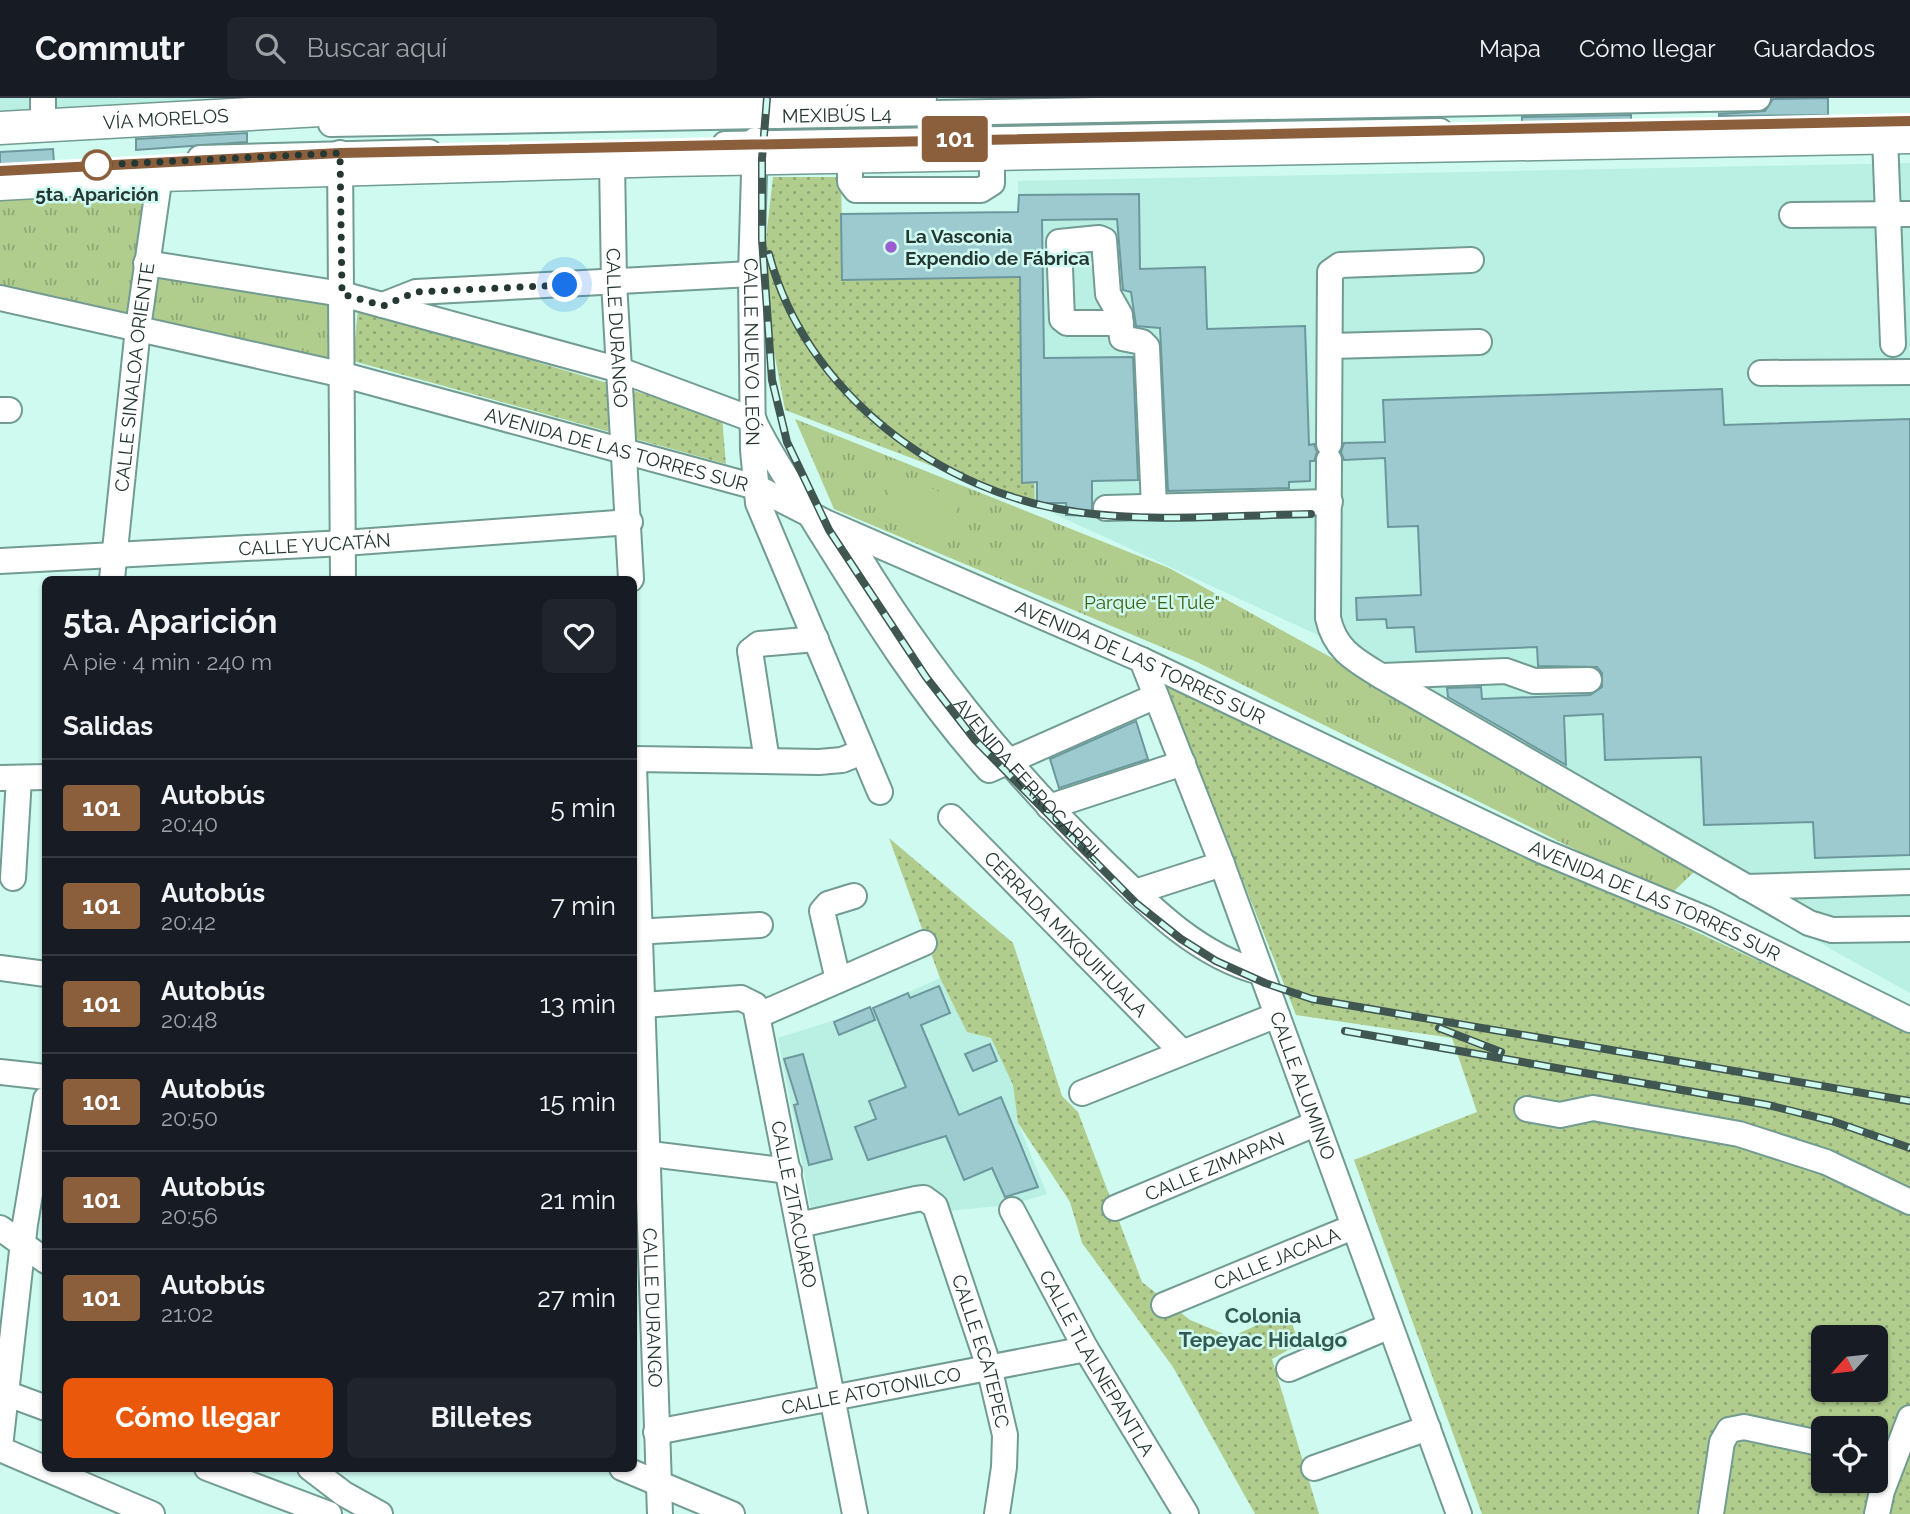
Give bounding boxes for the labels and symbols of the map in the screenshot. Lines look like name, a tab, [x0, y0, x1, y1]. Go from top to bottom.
street label: MEXIBÚS L4	[782, 103, 892, 127]
street label: VÍA MORELOS	[102, 104, 229, 133]
line badge: 101	[915, 116, 995, 162]
marker: 5ta. Aparición	[82, 150, 112, 180]
place label: 5ta. Aparición	[35, 183, 159, 205]
place label: La Vasconia Expendio de Fábrica	[905, 225, 1090, 269]
marker: La Vasconia Expendio de Fábrica	[883, 239, 899, 255]
street label: CALLE DURANGO	[602, 248, 632, 408]
street label: CALLE NUEVO LEÓN	[740, 258, 764, 446]
street label: CALLE SINALOA ORIENTE	[110, 261, 158, 493]
your location	[547, 267, 582, 302]
street label: AVENIDA DE LAS TORRES SUR	[482, 403, 751, 495]
street label: CALLE YUCATÁN	[238, 529, 392, 560]
park label: Parque "El Tule"	[1084, 591, 1220, 613]
street label: AVENIDA DE LAS TORRES SUR	[1012, 595, 1269, 728]
street label: AVENIDA FERROCARRIL	[949, 693, 1109, 867]
street label: AVENIDA DE LAS TORRES SUR	[1526, 836, 1784, 965]
street label: CERRADA MIXQUIHUALA	[980, 847, 1152, 1021]
street label: CALLE ALUMINIO	[1266, 1008, 1340, 1163]
street label: CALLE ZITACUARO	[767, 1119, 821, 1290]
street label: CALLE ZIMAPAN	[1142, 1127, 1287, 1205]
street label: CALLE JACALA	[1210, 1223, 1343, 1294]
street label: CALLE DURANGO	[639, 1227, 667, 1388]
street label: CALLE TLALNEPANTLA	[1035, 1266, 1159, 1460]
street label: CALLE ECATEPEC	[948, 1272, 1014, 1430]
district label: Colonia Tepeyac Hidalgo	[1179, 1303, 1348, 1352]
north arrow	[1811, 1325, 1888, 1402]
street label: CALLE ATOTONILCO	[779, 1362, 963, 1419]

